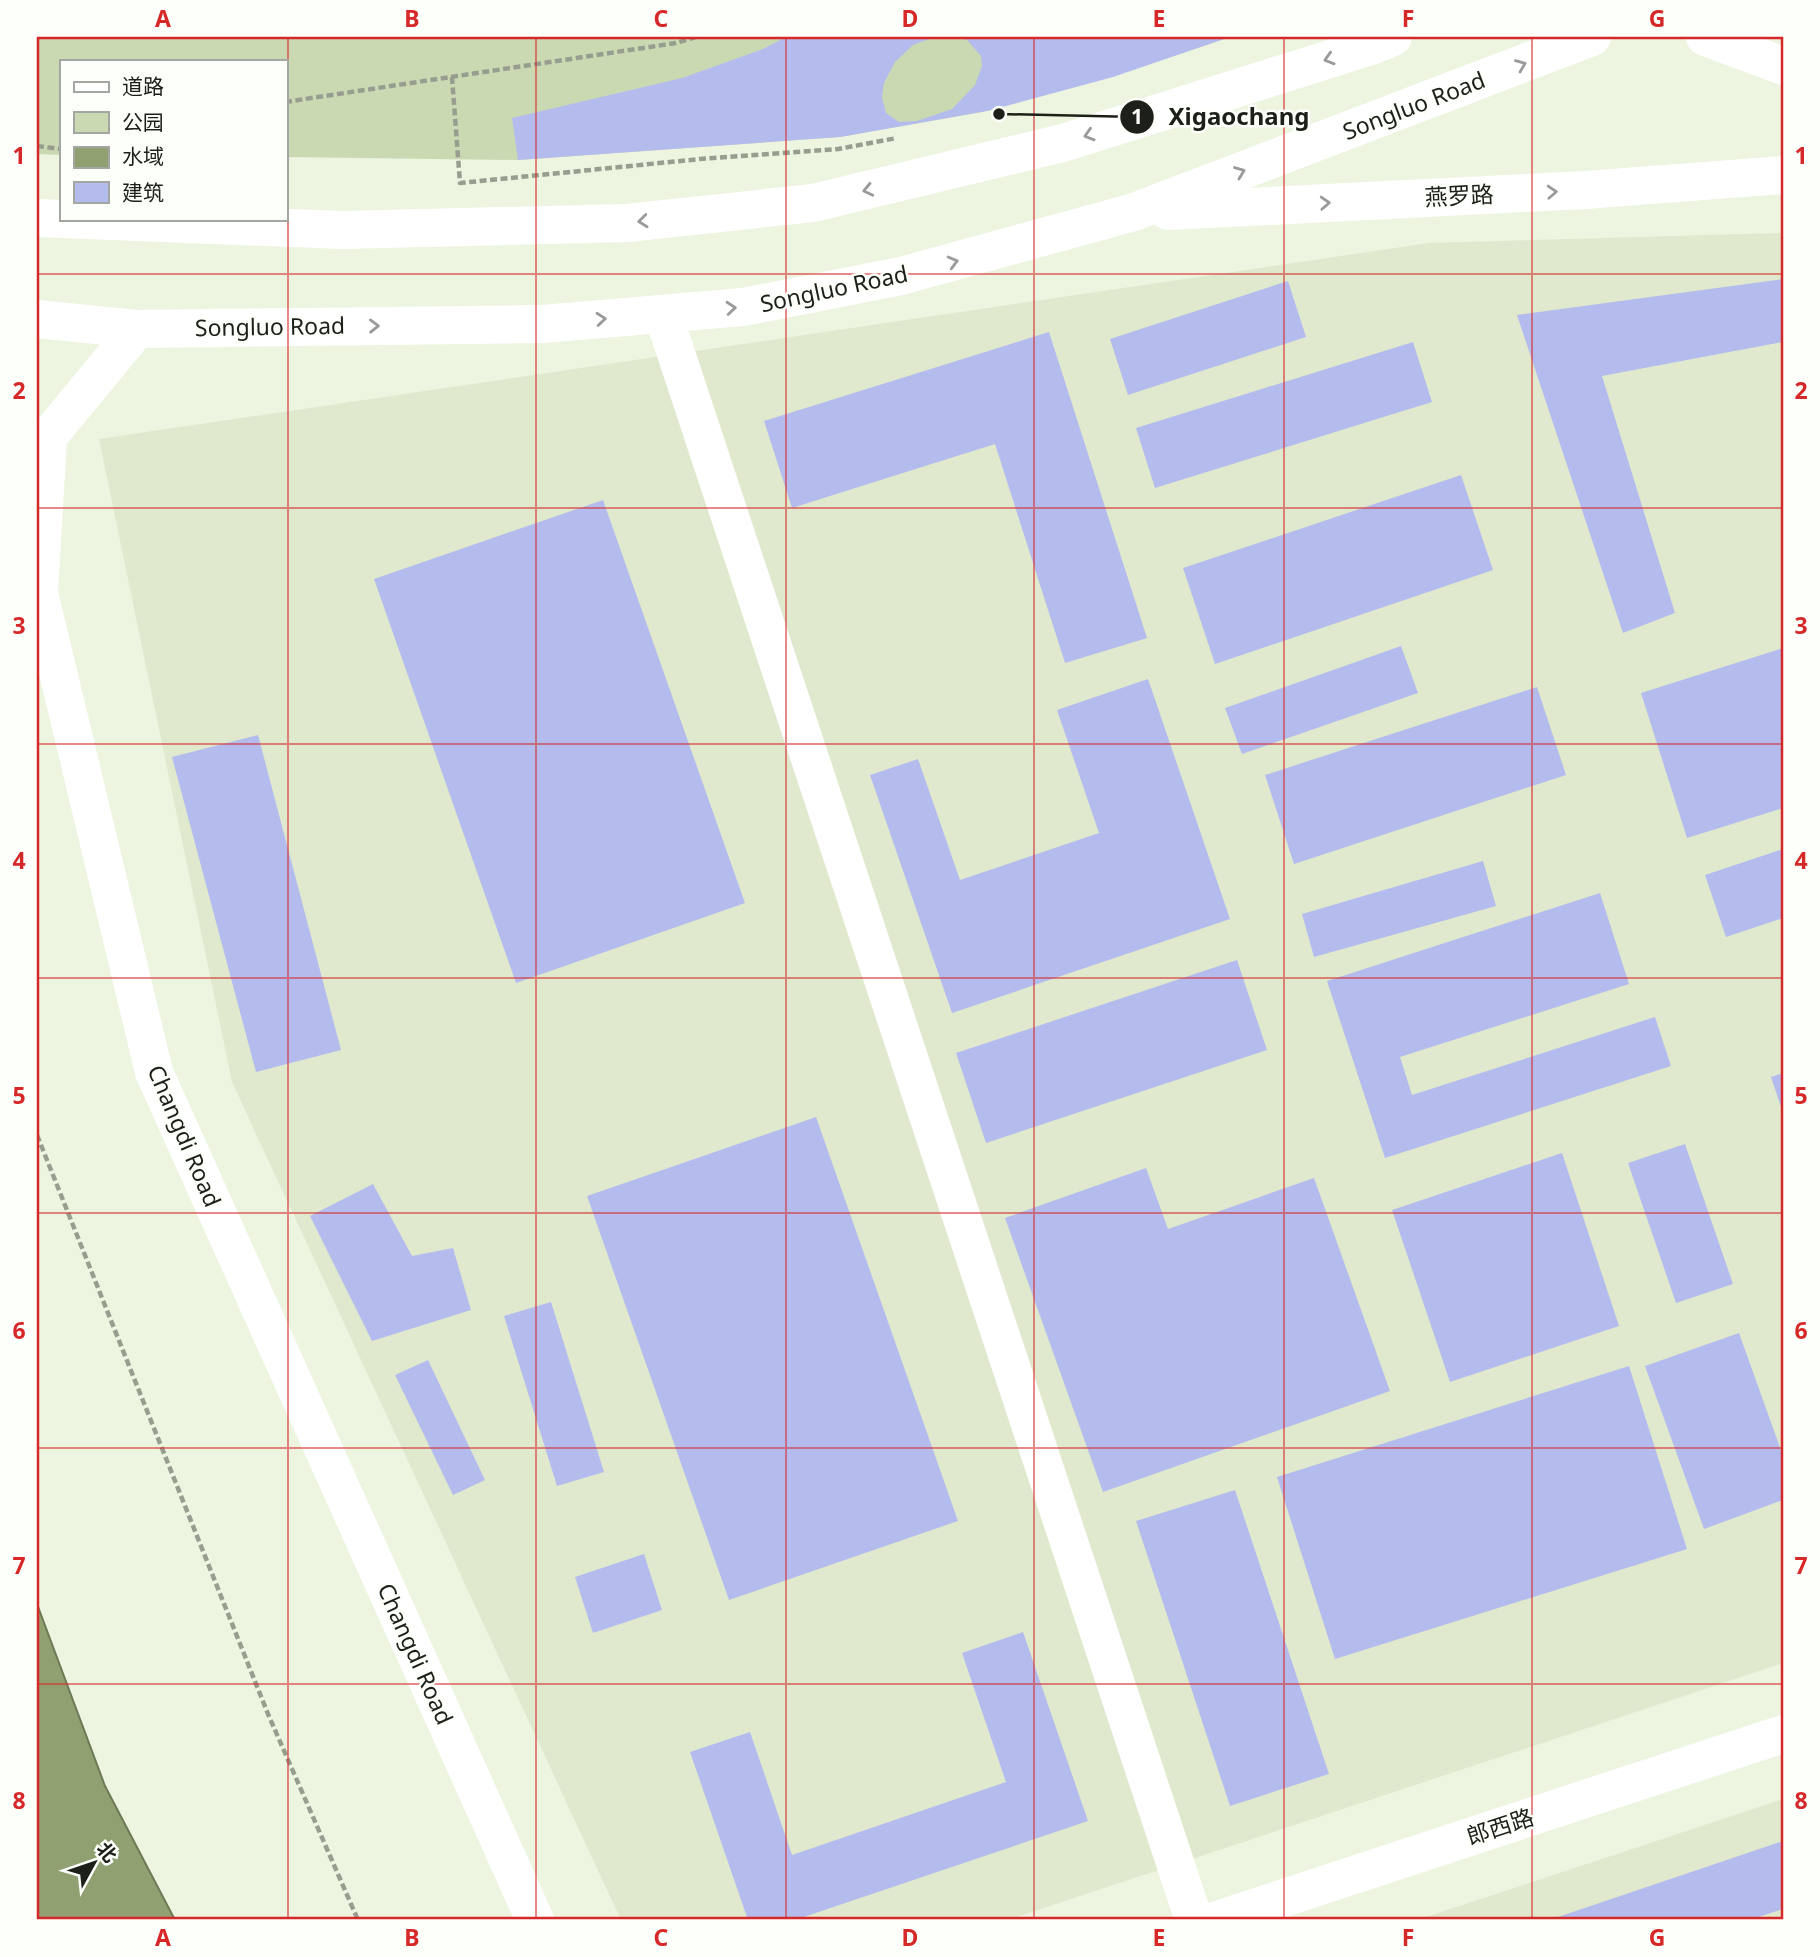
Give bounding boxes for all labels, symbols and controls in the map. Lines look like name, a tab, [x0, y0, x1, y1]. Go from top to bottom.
text: A	[155, 2, 171, 34]
text: B	[404, 2, 420, 34]
text: C	[654, 2, 669, 34]
text: D	[902, 2, 918, 34]
text: E	[1153, 2, 1165, 34]
text: F	[1402, 2, 1414, 34]
text: G	[1649, 2, 1665, 34]
one-way arrow	[1323, 51, 1335, 66]
one-way arrow	[1515, 59, 1527, 73]
legend	[60, 60, 287, 220]
street label: Songluo Road	[1338, 63, 1489, 147]
text: 道路	[122, 72, 164, 100]
callout: Xigaochang	[1119, 94, 1323, 139]
text: Xigaochang	[1169, 99, 1309, 132]
text: 1	[1131, 102, 1143, 130]
text: 公园	[122, 108, 164, 136]
one-way arrow	[1083, 127, 1095, 141]
text: 1	[12, 139, 26, 171]
text: 1	[1794, 139, 1808, 171]
text: 水域	[122, 142, 164, 170]
one-way arrow	[1233, 166, 1246, 180]
street label: 燕罗路	[1424, 177, 1494, 213]
text: 建筑	[122, 178, 164, 206]
one-way arrow	[862, 182, 874, 196]
one-way arrow	[1547, 185, 1558, 200]
one-way arrow	[1320, 196, 1331, 211]
one-way arrow	[637, 213, 648, 228]
one-way arrow	[947, 256, 959, 270]
street label: Songluo Road	[757, 257, 911, 319]
one-way arrow	[725, 301, 736, 316]
street label: Songluo Road	[195, 309, 345, 343]
one-way arrow	[596, 312, 607, 327]
one-way arrow	[369, 318, 380, 334]
text: 2	[12, 374, 26, 406]
text: 2	[1794, 374, 1808, 406]
text: 3	[12, 609, 26, 641]
text: 3	[1794, 609, 1808, 641]
text: 4	[12, 844, 26, 876]
text: 4	[1794, 844, 1808, 876]
street label: Changdi Road	[141, 1060, 229, 1212]
text: 5	[12, 1079, 26, 1111]
text: 5	[1794, 1079, 1808, 1111]
text: 6	[12, 1314, 26, 1346]
text: 6	[1794, 1314, 1808, 1346]
text: 7	[12, 1549, 26, 1581]
text: 7	[1794, 1549, 1808, 1581]
street label: Changdi Road	[371, 1578, 461, 1729]
text: 8	[12, 1784, 26, 1816]
text: 8	[1794, 1784, 1808, 1816]
street label: 郎西路	[1462, 1800, 1537, 1852]
north arrow	[60, 1828, 130, 1898]
text: 北	[91, 1836, 123, 1868]
text: A	[155, 1921, 171, 1953]
text: B	[404, 1921, 420, 1953]
text: C	[654, 1921, 669, 1953]
text: D	[902, 1921, 918, 1953]
text: E	[1153, 1921, 1165, 1953]
text: F	[1402, 1921, 1414, 1953]
text: G	[1649, 1921, 1665, 1953]

